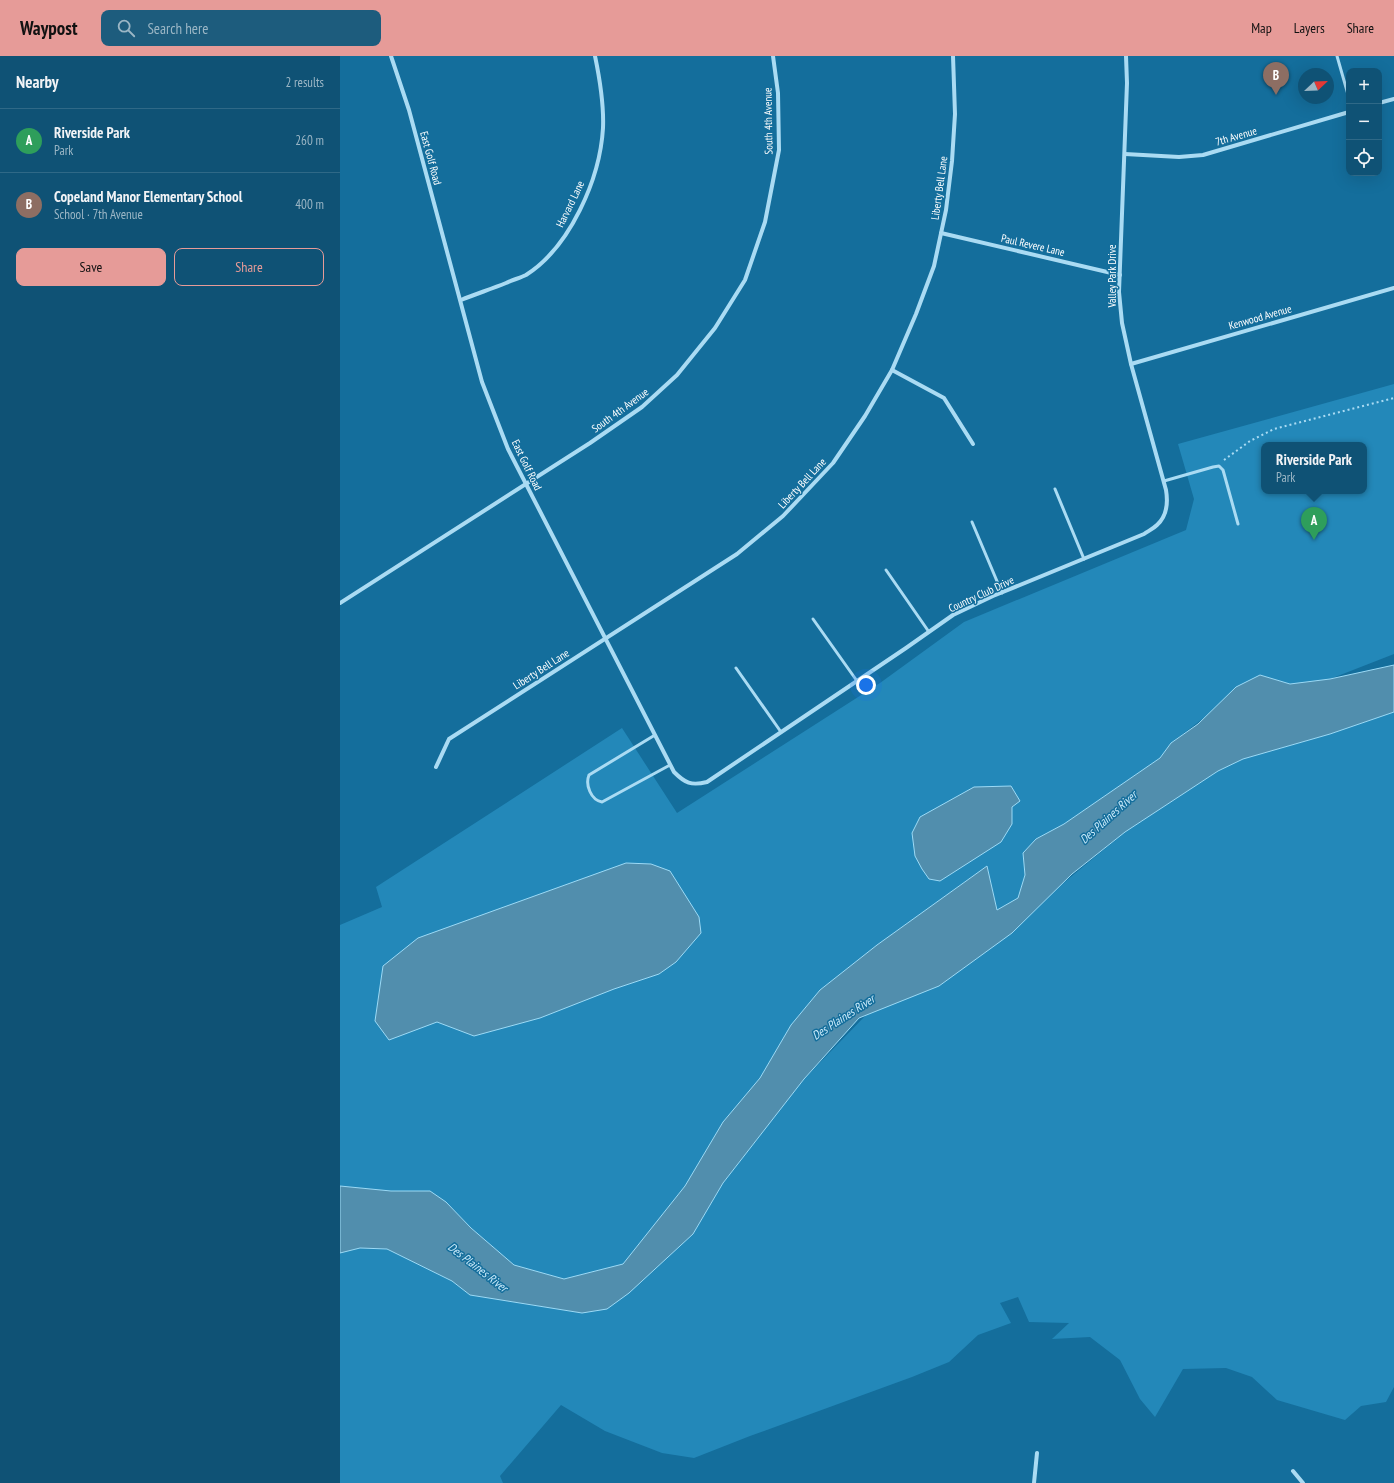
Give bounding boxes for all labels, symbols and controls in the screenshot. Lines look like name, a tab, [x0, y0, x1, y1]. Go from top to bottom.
search box	[101, 10, 381, 46]
text: Waypost	[20, 16, 77, 40]
icon: search	[115, 17, 137, 39]
text: Search here	[147, 19, 208, 38]
text: Map	[1251, 19, 1272, 37]
text: Layers	[1294, 19, 1325, 37]
text: Share	[1347, 19, 1374, 37]
pin: B	[1263, 62, 1289, 95]
north arrow	[1298, 68, 1334, 104]
map controls	[1346, 68, 1382, 176]
button: +	[1346, 68, 1382, 104]
text: Nearby	[16, 71, 59, 93]
text: 2 results	[285, 74, 324, 91]
street label: South 4th Avenue	[760, 87, 776, 155]
button: −	[1346, 104, 1382, 140]
text: Riverside Park	[54, 123, 130, 142]
street label: 7th Avenue	[1214, 123, 1259, 149]
street label: East Golf Road	[417, 130, 445, 187]
text: A	[26, 132, 32, 149]
text: 260 m	[295, 132, 324, 149]
button: locate	[1346, 140, 1382, 176]
text: Park	[54, 142, 73, 159]
street label: Liberty Bell Lane	[928, 155, 950, 221]
street label: Harvard Lane	[553, 178, 588, 230]
text: Copeland Manor Elementary School	[54, 187, 242, 206]
text: B	[26, 196, 32, 213]
text: 400 m	[295, 196, 324, 213]
text: School · 7th Avenue	[54, 206, 143, 223]
street label: Paul Revere Lane	[1000, 231, 1067, 259]
street label: Valley Park Drive	[1105, 244, 1119, 309]
button: Save	[16, 248, 166, 286]
button: Share	[174, 248, 324, 286]
street label: Kenwood Avenue	[1227, 301, 1294, 333]
street label: South 4th Avenue	[589, 384, 652, 435]
street label: East Golf Road	[509, 437, 545, 493]
popup	[1261, 442, 1367, 494]
text: Riverside Park	[1276, 450, 1352, 469]
street label: Liberty Bell Lane	[775, 454, 829, 511]
text: Park	[1276, 469, 1295, 486]
pin: A	[1301, 507, 1327, 540]
street label: Country Club Drive	[946, 573, 1016, 615]
street label: Liberty Bell Lane	[510, 645, 572, 692]
your location	[856, 675, 876, 695]
water label: Des Plaines River	[1076, 786, 1141, 847]
water label: Des Plaines River	[809, 990, 879, 1043]
water label: Des Plaines River	[445, 1239, 512, 1296]

